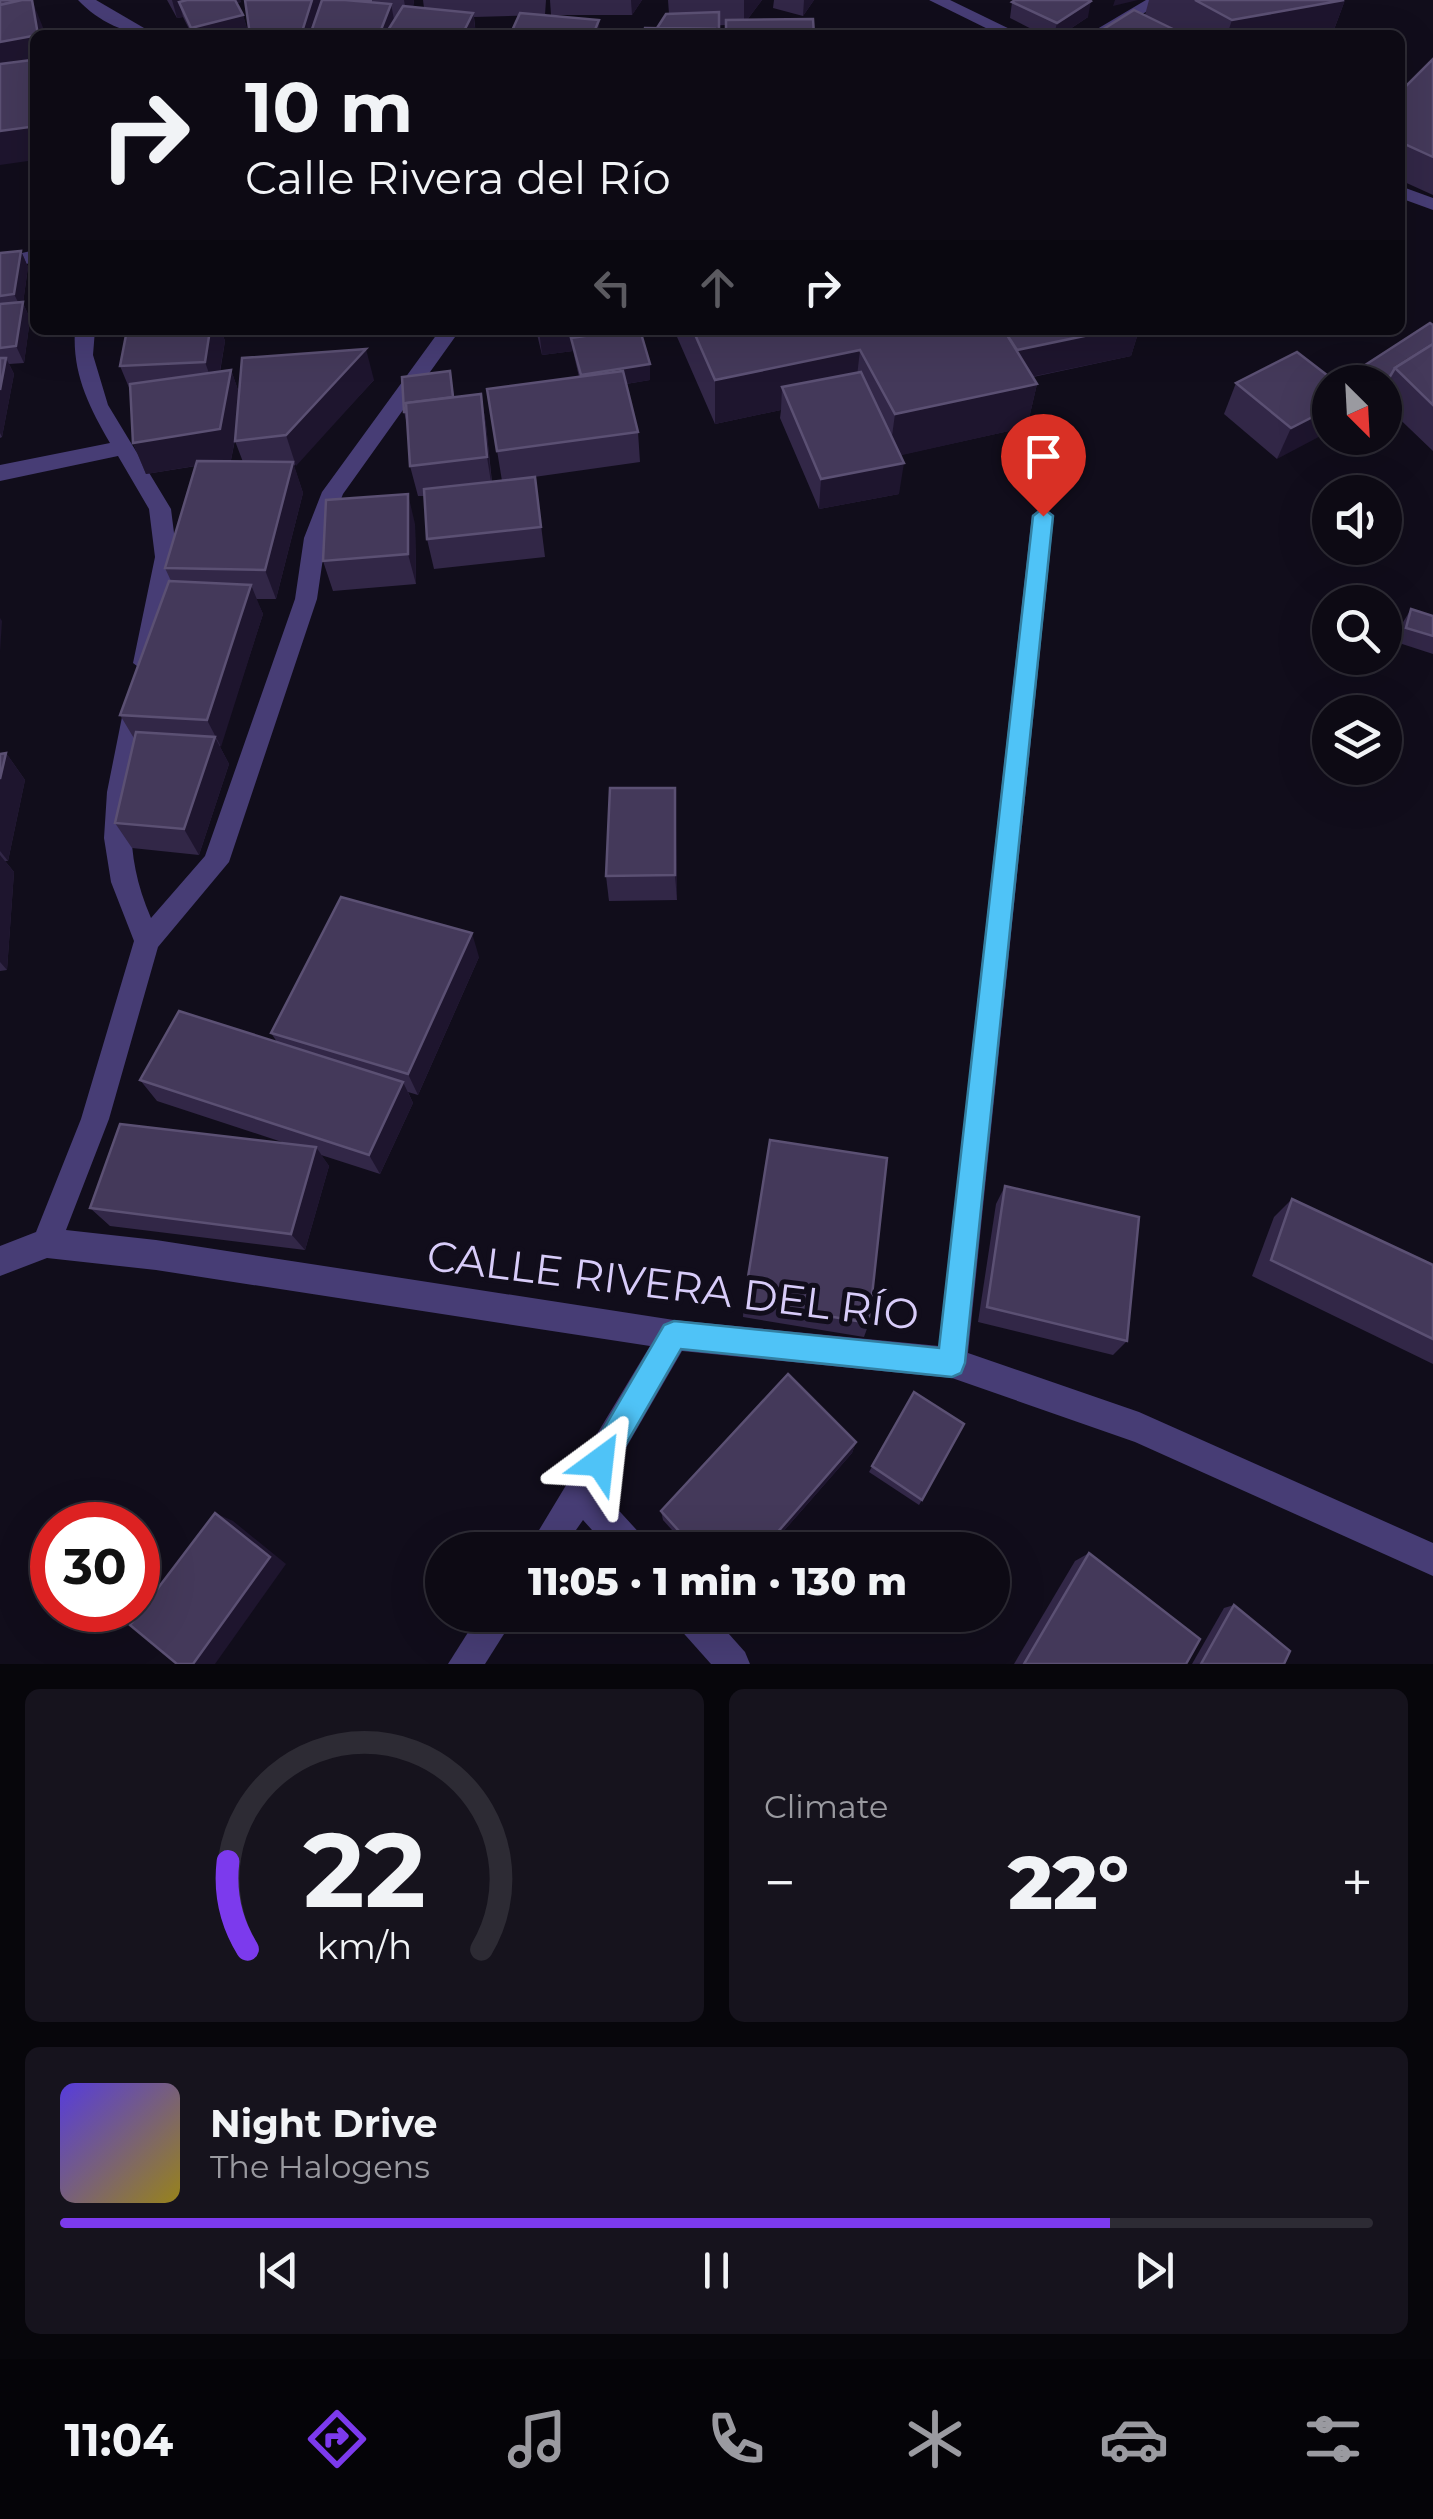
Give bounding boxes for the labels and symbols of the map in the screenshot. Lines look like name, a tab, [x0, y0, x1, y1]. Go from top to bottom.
north arrow	[1312, 365, 1402, 455]
pin	[1001, 414, 1086, 517]
street label: CALLE RIVERA DEL RÍO	[424, 1229, 922, 1341]
position arrow	[548, 1410, 652, 1514]
speed limit sign: 30	[30, 1502, 160, 1632]

